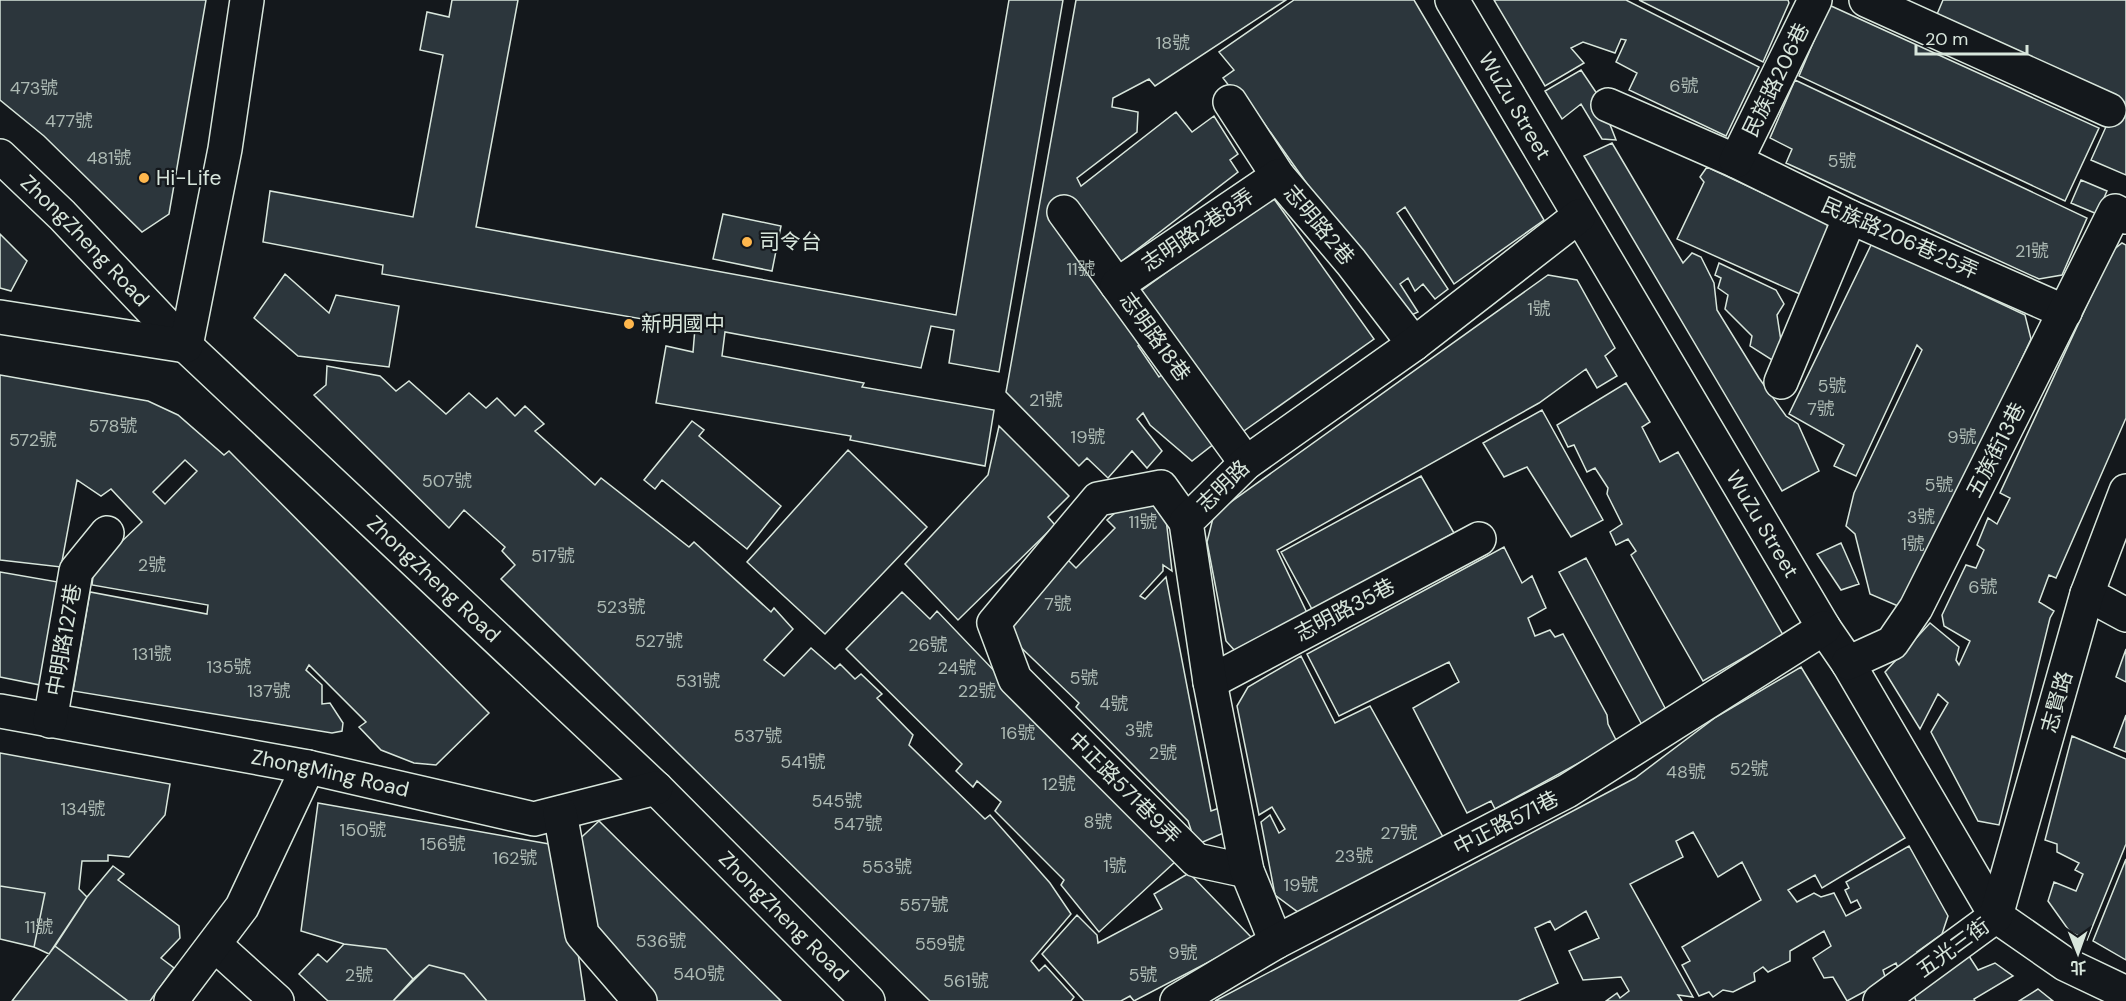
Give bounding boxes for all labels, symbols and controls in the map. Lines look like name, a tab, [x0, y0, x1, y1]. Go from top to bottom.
street label: 民族路206巷	[1736, 18, 1816, 142]
scale bar	[1916, 18, 2027, 56]
text: 20 m	[1925, 27, 1968, 51]
house number: 18號	[1156, 31, 1190, 55]
street label: WuZu Street	[1472, 47, 1557, 165]
house number: 6號	[1669, 74, 1699, 98]
house number: 473號	[10, 76, 58, 100]
house number: 477號	[45, 109, 93, 133]
house number: 481號	[86, 146, 132, 170]
house number: 5號	[1828, 149, 1856, 173]
place label: Hi-Life	[156, 164, 222, 192]
street label: ZhongZheng Road	[14, 169, 155, 313]
marker: Hi-Life	[137, 171, 151, 185]
street label: 志明路2巷	[1277, 179, 1361, 271]
street label: 志明路2巷8弄	[1136, 182, 1260, 278]
street label: 民族路206巷25弄	[1817, 191, 1983, 285]
place label: 司令台	[759, 228, 822, 256]
marker: 司令台	[740, 235, 754, 249]
house number: 21號	[2015, 239, 2049, 263]
house number: 11號	[1066, 257, 1096, 281]
street label: 志明路18巷	[1113, 287, 1197, 387]
house number: 1號	[1527, 297, 1551, 321]
place label: 新明國中	[641, 310, 725, 338]
marker: 新明國中	[622, 317, 636, 331]
house number: 5號	[1818, 374, 1846, 398]
house number: 21號	[1029, 388, 1063, 412]
house number: 7號	[1807, 397, 1835, 421]
street label: 五族街13巷	[1960, 398, 2032, 502]
house number: 578號	[89, 414, 137, 438]
house number: 19號	[1071, 425, 1105, 449]
house number: 9號	[1947, 425, 1977, 449]
house number: 572號	[9, 428, 57, 452]
street label: 志明路	[1191, 454, 1255, 518]
street label: WuZu Street	[1720, 465, 1805, 583]
house number: 507號	[422, 469, 472, 493]
house number: 5號	[1925, 473, 1953, 497]
house number: 3號	[1907, 505, 1935, 529]
street label: ZhongZheng Road	[361, 509, 506, 649]
house number: 11號	[1128, 510, 1158, 534]
house number: 1號	[1901, 532, 1925, 556]
house number: 517號	[531, 544, 575, 568]
house number: 2號	[138, 553, 166, 577]
street label: 志明路35巷	[1290, 572, 1400, 648]
house number: 6號	[1968, 575, 1998, 599]
street label: 中明路127巷	[40, 582, 88, 698]
house number: 7號	[1044, 592, 1072, 616]
house number: 523號	[596, 595, 646, 619]
house number: 527號	[635, 629, 683, 653]
house number: 26號	[908, 633, 948, 657]
house number: 131號	[132, 642, 172, 666]
house number: 135號	[206, 655, 252, 679]
house number: 24號	[938, 656, 977, 680]
house number: 5號	[1070, 666, 1098, 690]
street label: 志賢路	[2035, 668, 2079, 736]
house number: 531號	[676, 669, 720, 693]
house number: 137號	[247, 679, 291, 703]
house number: 22號	[958, 679, 996, 703]
house number: 4號	[1100, 692, 1128, 716]
house number: 3號	[1125, 718, 1153, 742]
house number: 16號	[1001, 721, 1035, 745]
house number: 537號	[734, 724, 782, 748]
street label: 中正路571巷9弄	[1062, 726, 1186, 850]
house number: 2號	[1149, 741, 1177, 765]
street label: ZhongMing Road	[249, 743, 412, 804]
house number: 541號	[780, 750, 826, 774]
house number: 52號	[1729, 757, 1769, 781]
house number: 48號	[1666, 760, 1706, 784]
house number: 12號	[1042, 772, 1076, 796]
street label: 中正路571巷	[1449, 785, 1563, 861]
house number: 545號	[812, 789, 862, 813]
house number: 134號	[60, 797, 106, 821]
house number: 8號	[1084, 810, 1112, 834]
house number: 547號	[833, 812, 883, 836]
house number: 150號	[340, 818, 386, 842]
house number: 27號	[1380, 821, 1418, 845]
house number: 156號	[420, 832, 466, 856]
house number: 23號	[1334, 844, 1374, 868]
street label: ZhongZheng Road	[713, 845, 855, 987]
house number: 162號	[493, 846, 537, 870]
house number: 1號	[1103, 854, 1127, 878]
house number: 553號	[862, 855, 912, 879]
house number: 19號	[1284, 873, 1318, 897]
house number: 557號	[899, 893, 949, 917]
street label: 五光三街	[1911, 912, 1995, 984]
house number: 11號	[24, 915, 54, 939]
north arrow	[2048, 923, 2108, 983]
house number: 536號	[636, 929, 686, 953]
house number: 559號	[915, 932, 965, 956]
house number: 9號	[1168, 941, 1198, 965]
text: 北	[2070, 957, 2086, 978]
house number: 540號	[673, 962, 725, 986]
house number: 2號	[345, 963, 373, 987]
house number: 5號	[1129, 963, 1157, 987]
house number: 561號	[943, 969, 989, 993]

